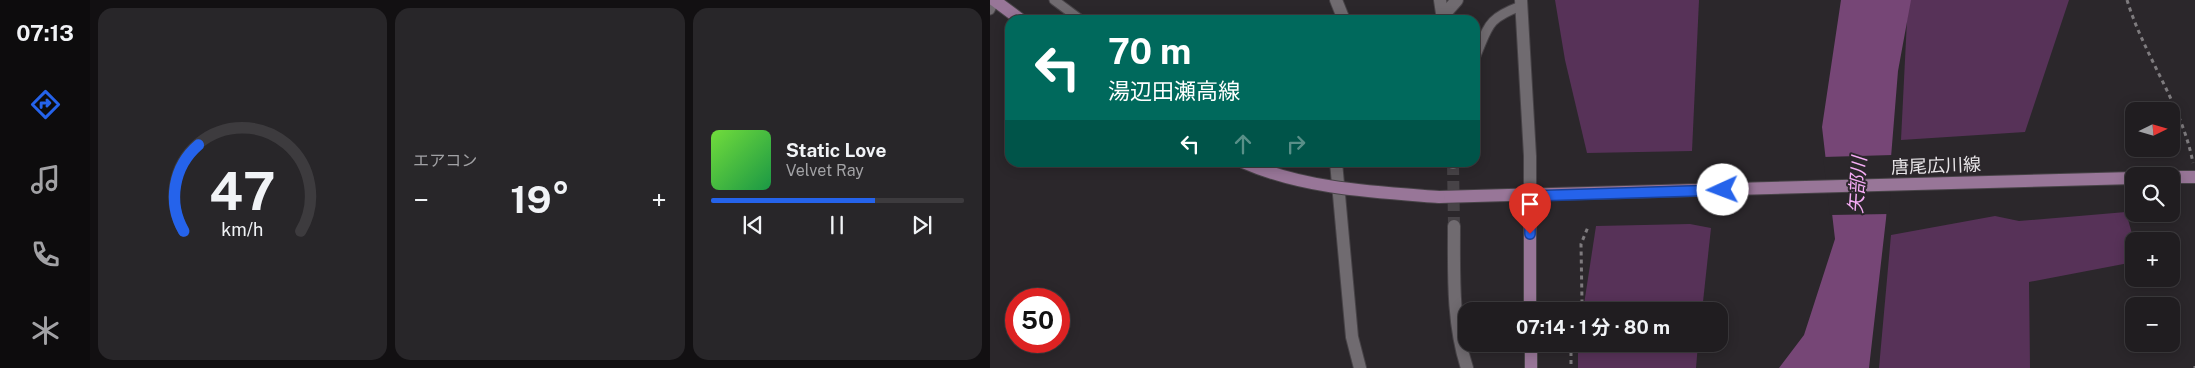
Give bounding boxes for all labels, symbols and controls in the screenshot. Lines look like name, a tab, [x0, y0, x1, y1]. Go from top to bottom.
text: 07:13	[16, 20, 74, 46]
text: 70 m	[1108, 31, 1191, 72]
icon: left	[1025, 35, 1090, 100]
text: 湯辺田瀬高線	[1108, 78, 1240, 104]
icon: directions	[28, 87, 63, 122]
north arrow	[2125, 102, 2180, 158]
map controls	[2125, 102, 2180, 352]
icon: left	[1176, 130, 1204, 158]
icon: ahead	[1229, 130, 1257, 158]
icon: right	[1282, 130, 1310, 158]
text: Static Love	[786, 139, 886, 161]
text: エアコン	[413, 151, 477, 170]
street label: 唐尾広川線	[1891, 153, 1981, 178]
water label: 矢部川	[1844, 154, 1870, 214]
text: 47	[209, 161, 276, 222]
text: Velvet Ray	[786, 161, 864, 180]
icon: music	[28, 162, 63, 197]
position arrow	[1696, 163, 1748, 215]
button: search	[2125, 167, 2180, 222]
text: 19°	[510, 177, 570, 222]
text: −	[413, 183, 429, 216]
text: +	[651, 183, 667, 216]
pin	[1509, 183, 1551, 234]
icon: arrive	[1516, 190, 1544, 218]
icon: previous	[739, 211, 767, 239]
icon: pause	[823, 211, 851, 239]
icon: next	[908, 211, 936, 239]
text: km/h	[222, 219, 264, 240]
button: +	[2125, 232, 2180, 287]
icon: phone	[28, 237, 63, 272]
speed limit sign: 50	[1005, 288, 1070, 353]
button: −	[2125, 297, 2180, 352]
icon: climate	[28, 313, 63, 348]
text: 07:14 · 1 分 · 80 m	[1516, 316, 1670, 338]

